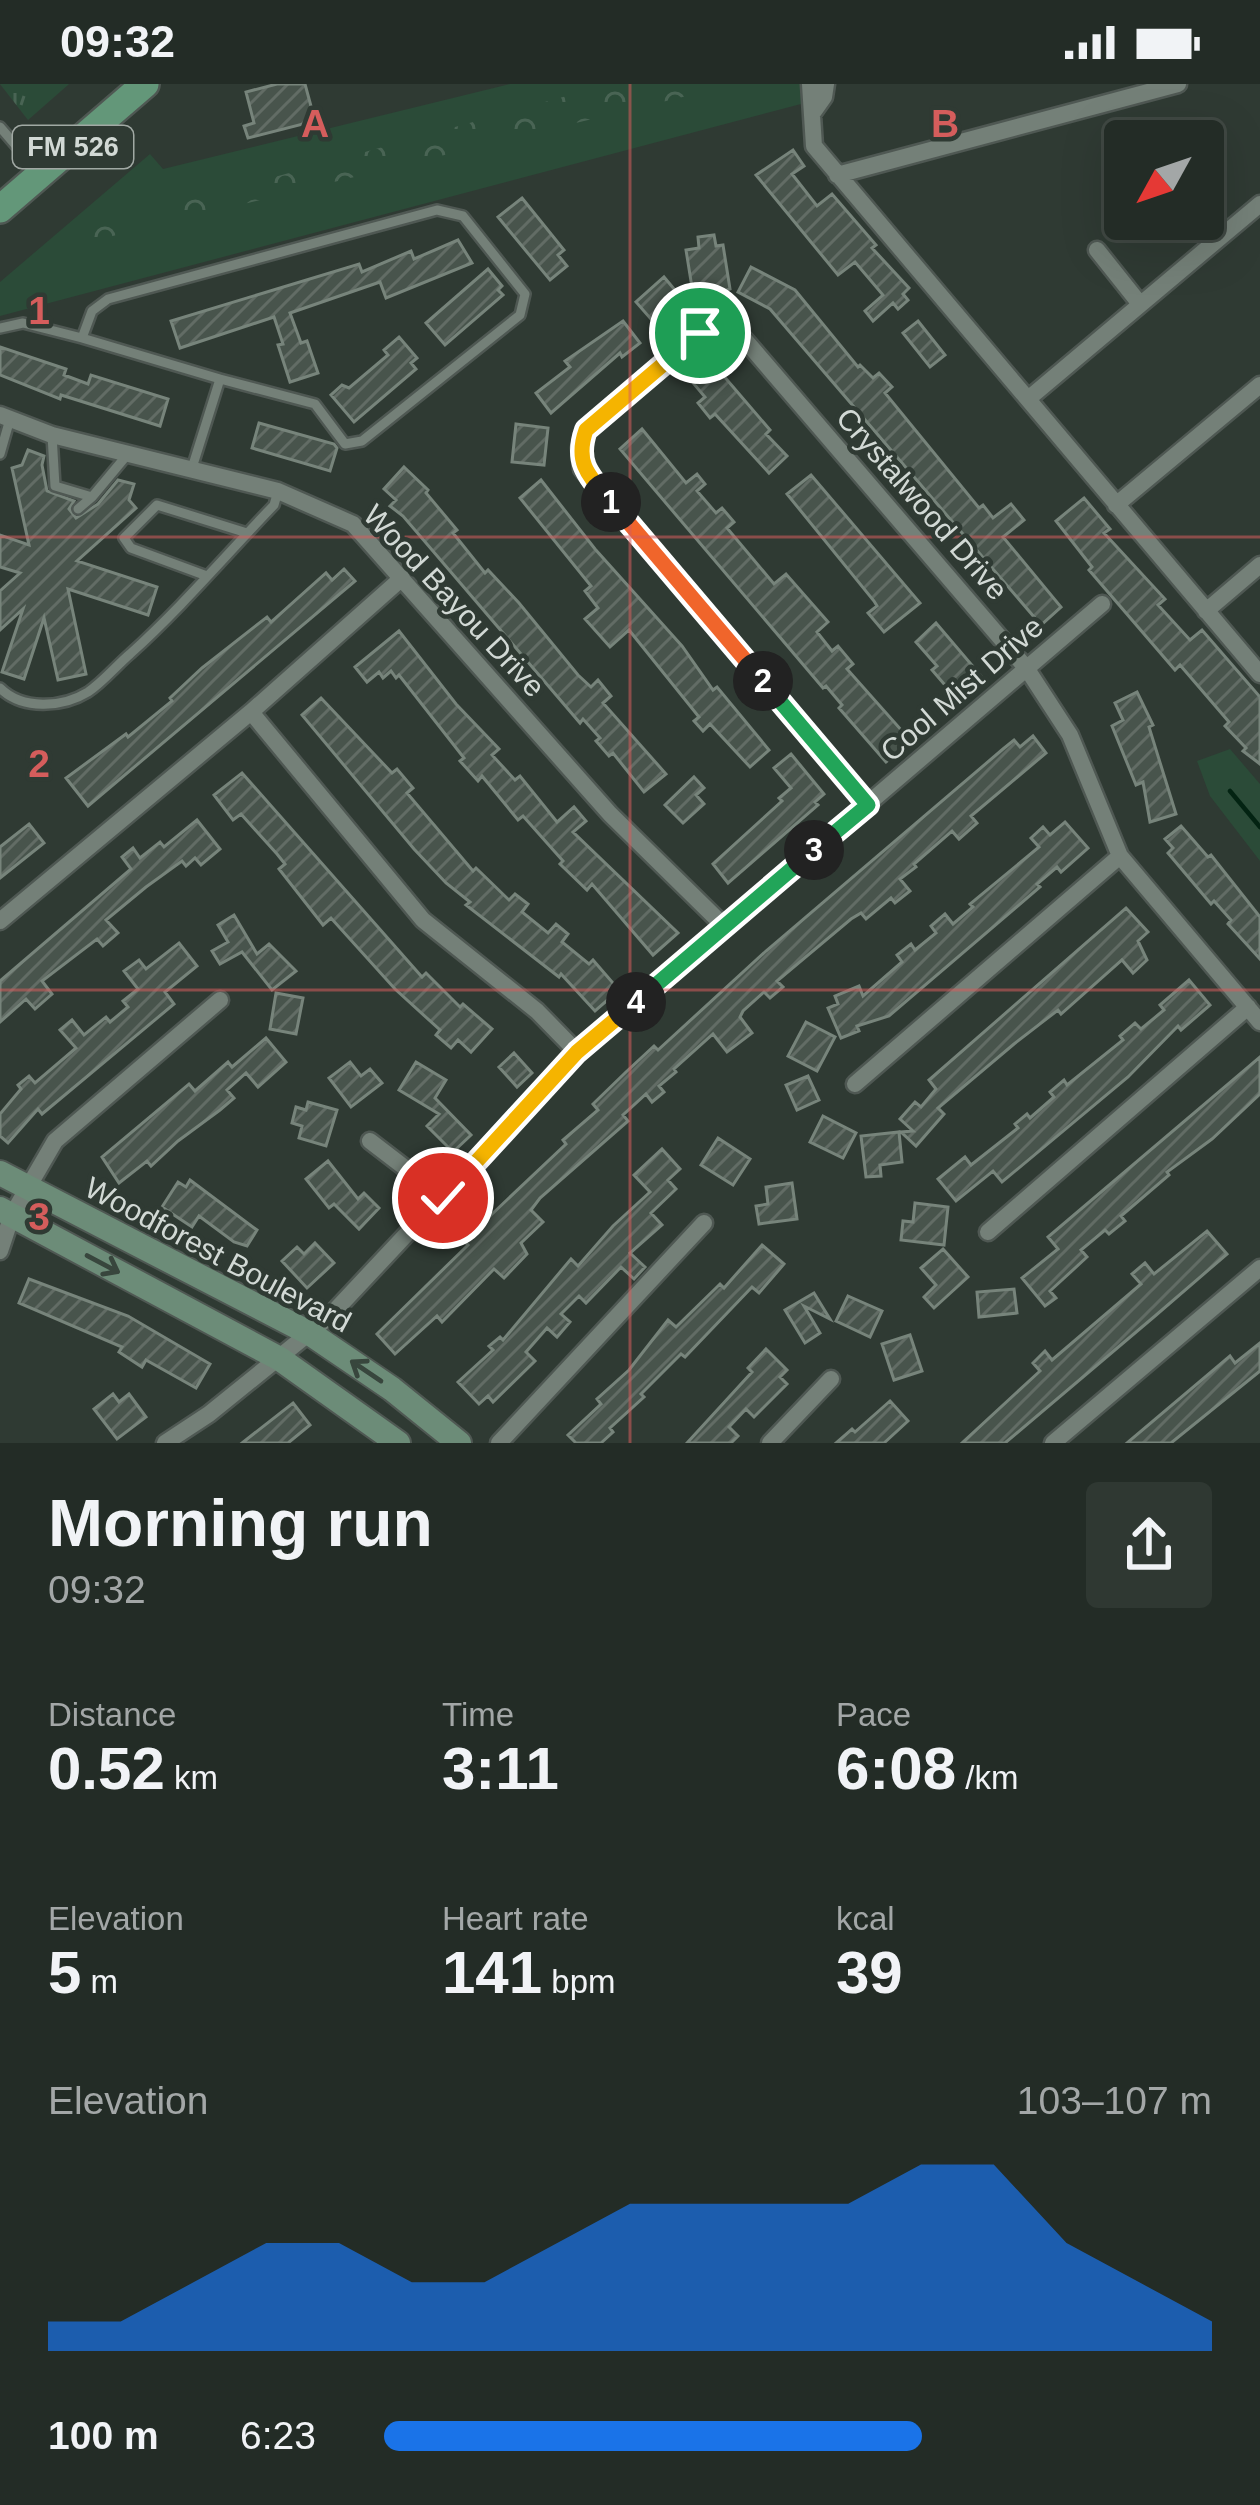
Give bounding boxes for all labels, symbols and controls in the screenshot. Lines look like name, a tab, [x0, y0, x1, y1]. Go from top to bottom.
text: 09:32	[60, 16, 175, 67]
text: A	[301, 102, 329, 145]
text: B	[931, 102, 959, 145]
north arrow	[1104, 120, 1224, 240]
map controls	[1104, 120, 1224, 240]
road number: FM 526	[13, 126, 133, 168]
pin	[649, 282, 751, 384]
text: 1	[28, 289, 50, 332]
icon: arrive	[667, 300, 733, 366]
street label: Crystalwood Drive	[830, 401, 1015, 606]
pin: 1	[581, 472, 641, 532]
text: 1	[602, 483, 620, 520]
street label: Wood Bayou Drive	[357, 498, 552, 703]
street label: Cool Mist Drive	[874, 609, 1049, 768]
pin: 2	[733, 651, 793, 711]
text: 2	[754, 662, 772, 699]
text: 2	[28, 742, 50, 785]
pin: 3	[784, 820, 844, 880]
text: 3	[805, 831, 823, 868]
pin: 4	[606, 972, 666, 1032]
text: 4	[627, 983, 645, 1020]
pin	[392, 1147, 494, 1249]
icon: check	[410, 1165, 476, 1231]
street label: Woodforest Boulevard	[80, 1170, 357, 1339]
text: 3	[28, 1195, 50, 1238]
one-way arrow	[85, 1253, 120, 1276]
one-way arrow	[350, 1359, 383, 1384]
button: share	[1086, 1482, 1212, 1608]
text: Morning run	[48, 1486, 433, 1560]
text: 09:32	[48, 1568, 146, 1611]
text: Distance	[48, 1696, 176, 1733]
text: Time	[442, 1696, 514, 1733]
text: Pace	[836, 1696, 911, 1733]
text: 0.52	[48, 1735, 165, 1802]
text: 3:11	[442, 1735, 559, 1802]
text: 6:08	[836, 1735, 956, 1802]
text: km	[165, 1759, 218, 1796]
text: /km	[956, 1759, 1018, 1796]
text: Elevation	[48, 1900, 184, 1937]
text: Heart rate	[442, 1900, 589, 1937]
text: kcal	[836, 1900, 895, 1937]
text: 5	[48, 1939, 81, 2006]
text: 141	[442, 1939, 542, 2006]
text: 39	[836, 1939, 903, 2006]
text: m	[81, 1963, 118, 2000]
text: bpm	[542, 1963, 615, 2000]
text: Elevation	[48, 2079, 208, 2122]
text: 103–107 m	[1017, 2079, 1212, 2122]
text: 100 m	[48, 2414, 159, 2457]
text: 6:23	[240, 2414, 316, 2457]

